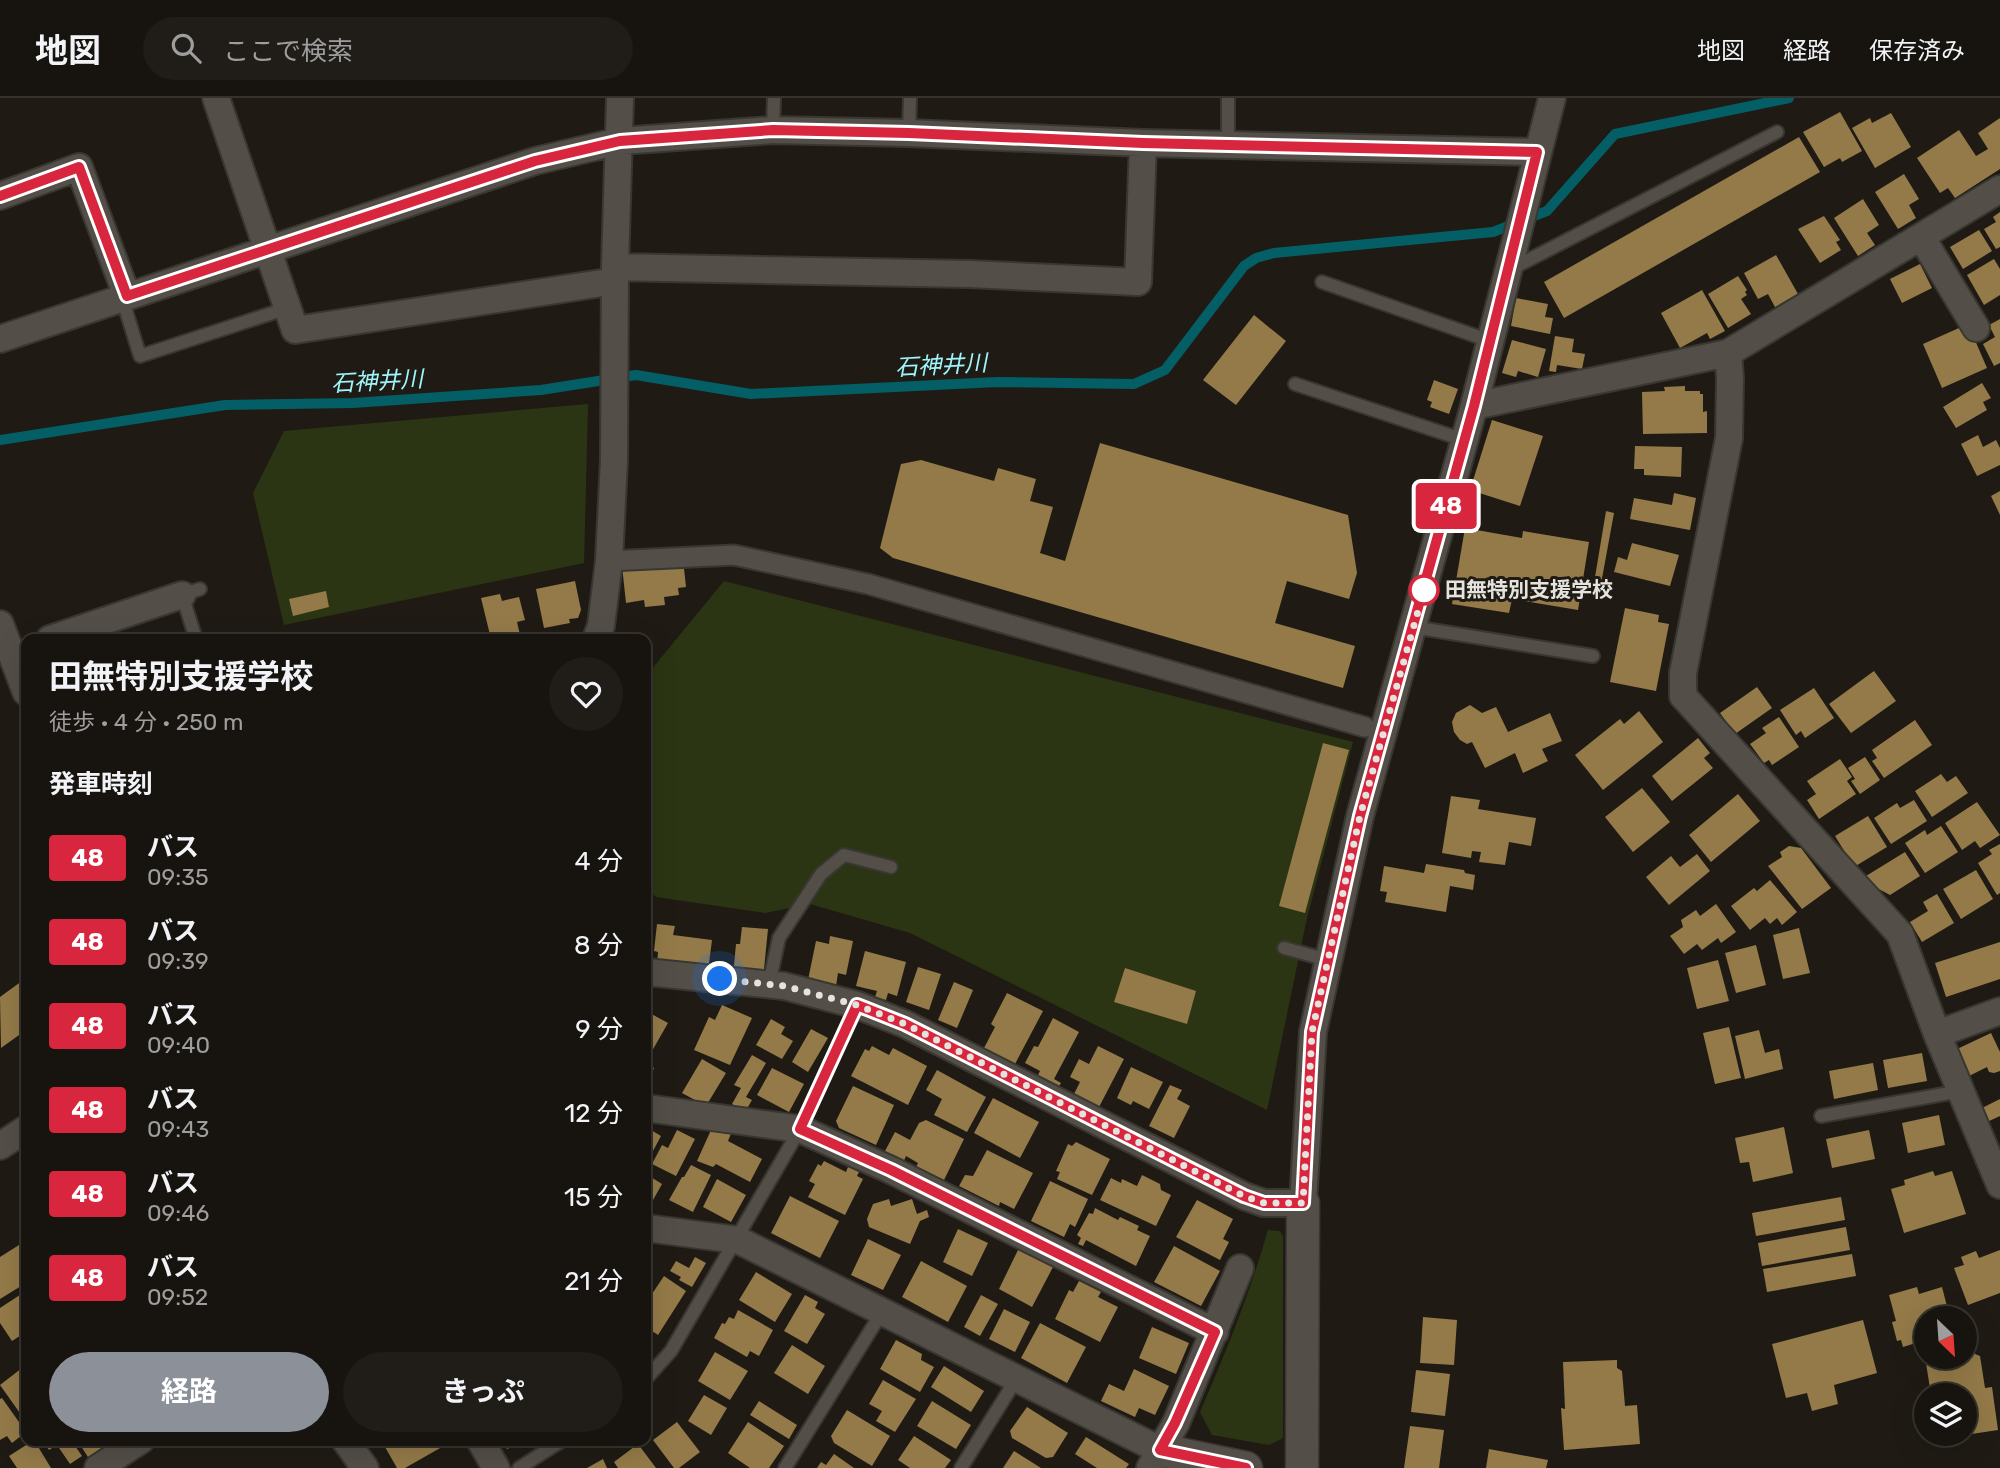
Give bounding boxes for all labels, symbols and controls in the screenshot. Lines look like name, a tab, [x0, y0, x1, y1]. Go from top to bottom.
search box	[143, 17, 633, 80]
icon: search	[167, 29, 205, 67]
text: 地図	[35, 31, 101, 70]
text: ここで検索	[223, 36, 353, 67]
text: 地図	[1697, 37, 1745, 65]
text: 経路	[1783, 37, 1831, 65]
text: 保存済み	[1869, 37, 1965, 65]
water label: 石神井川	[894, 348, 991, 381]
water label: 石神井川	[330, 364, 427, 397]
line badge: 48	[1414, 483, 1478, 529]
text: 48	[1430, 492, 1462, 520]
marker: 田無特別支援学校	[1409, 575, 1439, 605]
place label: 田無特別支援学校	[1445, 577, 1613, 602]
text: 田無特別支援学校	[49, 657, 313, 696]
button: heart	[549, 657, 623, 731]
text: 徒歩 · 4 分 · 250 m	[49, 708, 244, 736]
text: 発車時刻	[49, 769, 153, 800]
text: バス	[147, 832, 199, 863]
text: 48	[71, 844, 104, 872]
text: 4 分	[574, 846, 623, 877]
text: 09:35	[147, 863, 209, 891]
text: バス	[147, 916, 199, 947]
text: 48	[71, 928, 104, 956]
text: 8 分	[574, 930, 623, 961]
text: 09:39	[147, 947, 209, 975]
your location	[702, 961, 737, 996]
text: バス	[147, 1000, 199, 1031]
text: 48	[71, 1012, 104, 1040]
text: 9 分	[575, 1014, 623, 1045]
text: 09:40	[147, 1031, 210, 1059]
text: バス	[147, 1084, 199, 1115]
text: 48	[71, 1096, 104, 1124]
text: 12 分	[564, 1098, 623, 1129]
text: 09:43	[147, 1115, 209, 1143]
text: バス	[147, 1168, 199, 1199]
text: 48	[71, 1180, 104, 1208]
text: 15 分	[564, 1182, 623, 1213]
text: 09:46	[147, 1199, 209, 1227]
text: バス	[147, 1252, 199, 1283]
text: 48	[71, 1264, 104, 1292]
text: 21 分	[564, 1266, 623, 1297]
text: 09:52	[147, 1283, 208, 1311]
north arrow	[1914, 1306, 1978, 1368]
map controls	[1914, 1306, 1977, 1446]
button: 経路	[49, 1352, 329, 1432]
button: きっぷ	[343, 1352, 623, 1432]
button: layers	[1914, 1383, 1977, 1446]

